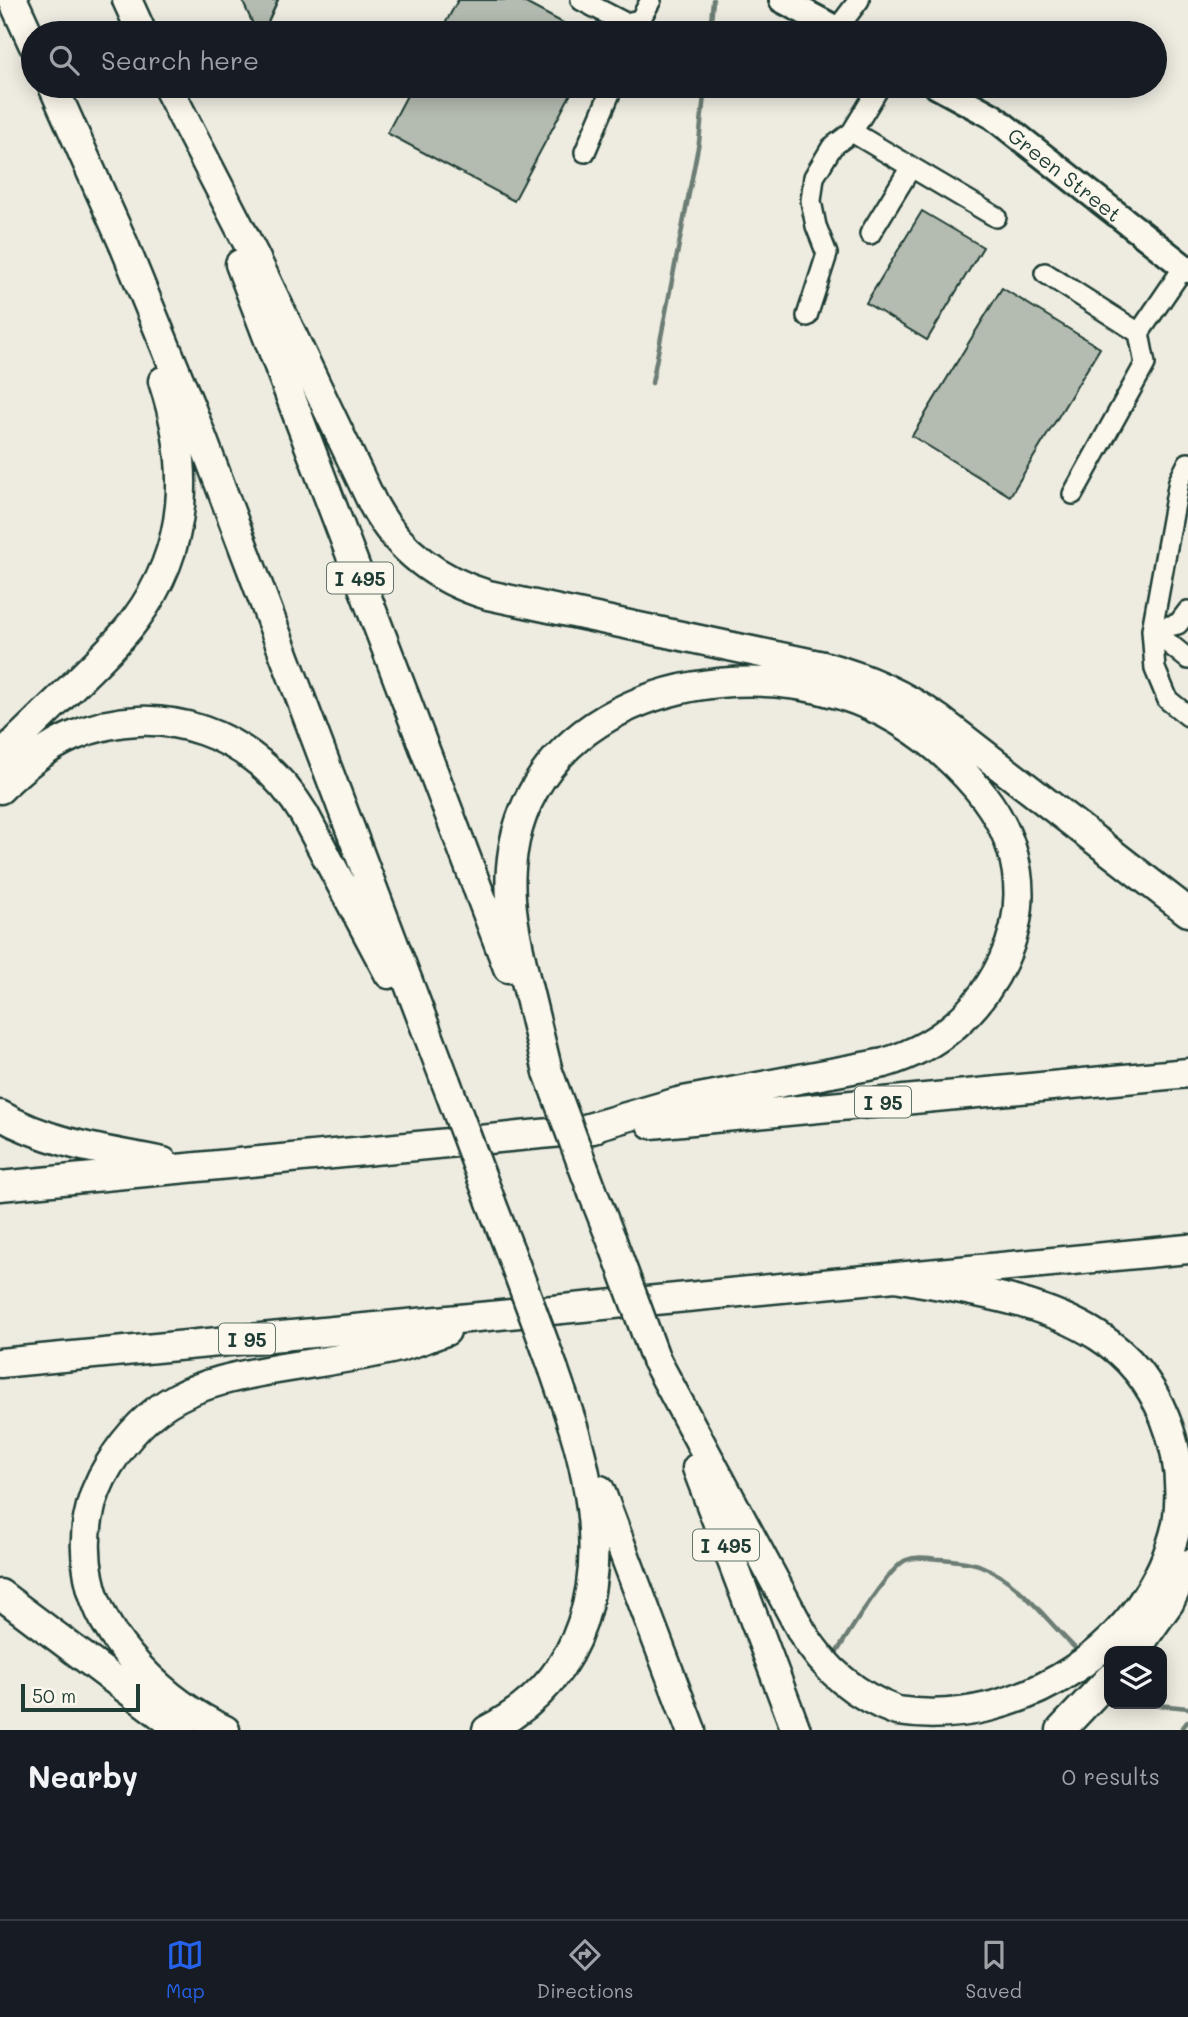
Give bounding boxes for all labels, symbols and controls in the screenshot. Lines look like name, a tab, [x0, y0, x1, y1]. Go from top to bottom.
search box	[21, 21, 1167, 98]
icon: search	[45, 41, 83, 79]
text: Search here	[101, 43, 259, 77]
street label: Green Street	[1003, 121, 1128, 227]
road number: I 495	[327, 562, 393, 594]
road number: I 95	[855, 1086, 911, 1118]
road number: I 95	[219, 1324, 275, 1354]
road number: I 495	[693, 1530, 759, 1560]
map controls	[1104, 1646, 1167, 1709]
button: layers	[1104, 1646, 1167, 1709]
scale bar	[21, 1681, 140, 1713]
text: 50 m	[32, 1683, 76, 1708]
text: Nearby	[28, 1756, 138, 1796]
text: 0 results	[1062, 1761, 1160, 1791]
tab: Map	[166, 1936, 205, 2003]
tab: Directions	[537, 1936, 633, 2003]
tab: Saved	[966, 1936, 1022, 2003]

